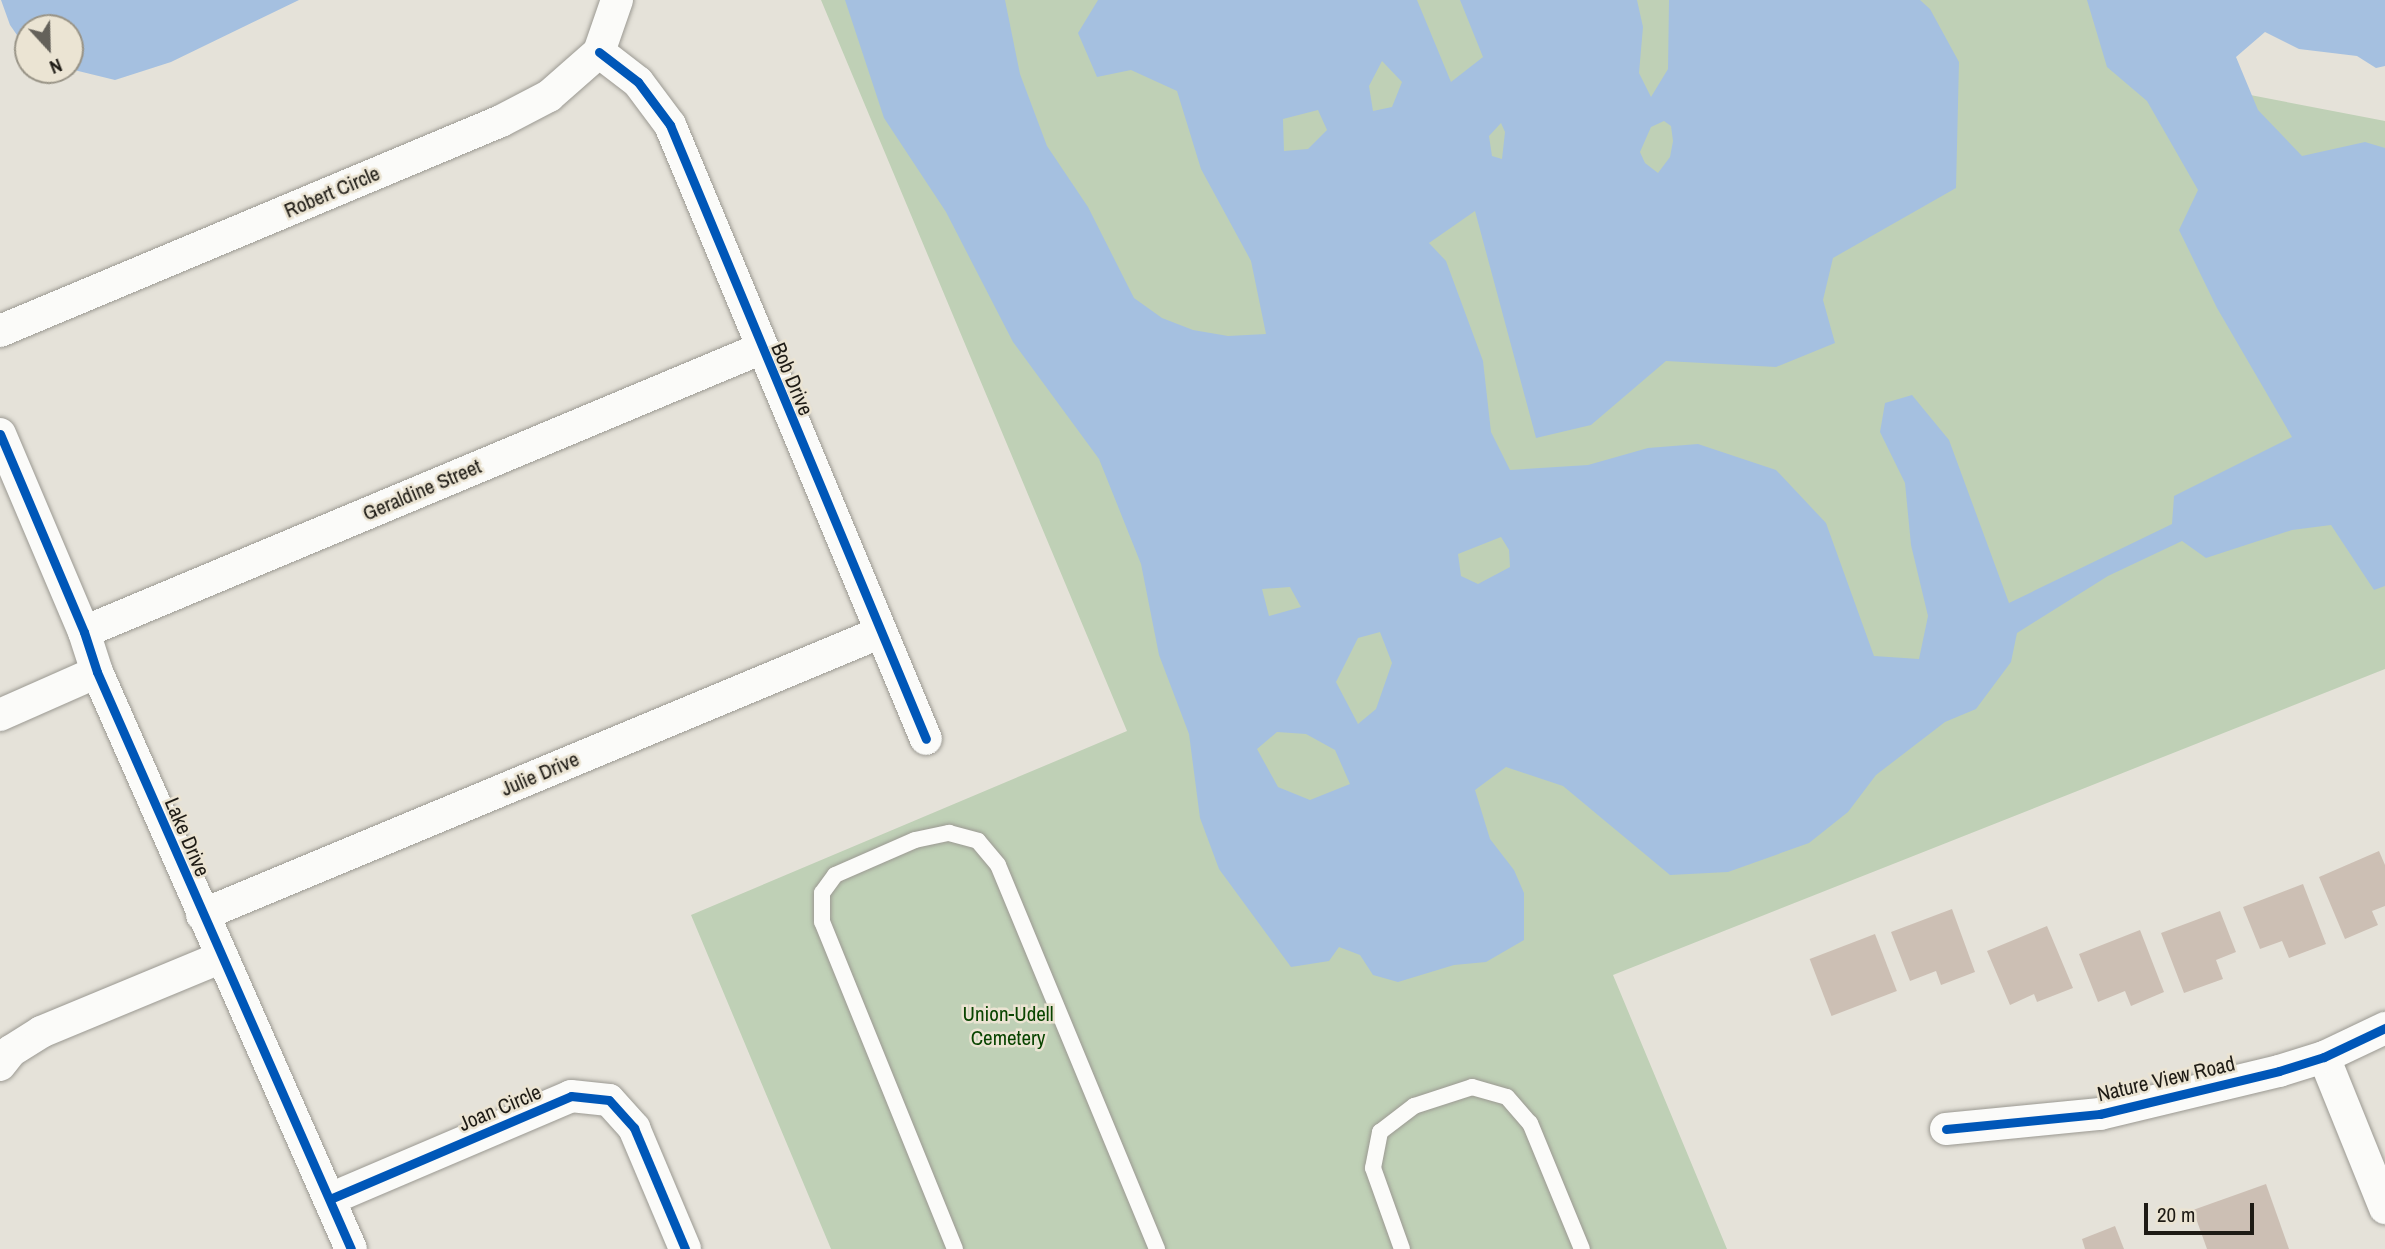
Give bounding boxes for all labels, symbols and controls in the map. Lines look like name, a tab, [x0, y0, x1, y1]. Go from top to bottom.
north arrow	[14, 14, 84, 84]
text: N	[46, 52, 66, 81]
street label: Robert Circle	[280, 161, 384, 223]
street label: Bob Drive	[765, 339, 819, 419]
street label: Geraldine Street	[359, 454, 485, 526]
street label: Julie Drive	[497, 746, 583, 802]
street label: Lake Drive	[159, 794, 215, 880]
park label: Union-Udell Cemetery	[963, 1001, 1053, 1051]
street label: Nature View Road	[2095, 1051, 2237, 1107]
street label: Joan Circle	[455, 1079, 545, 1137]
scale bar	[2147, 1190, 2257, 1234]
text: 20 m	[2157, 1200, 2195, 1229]

